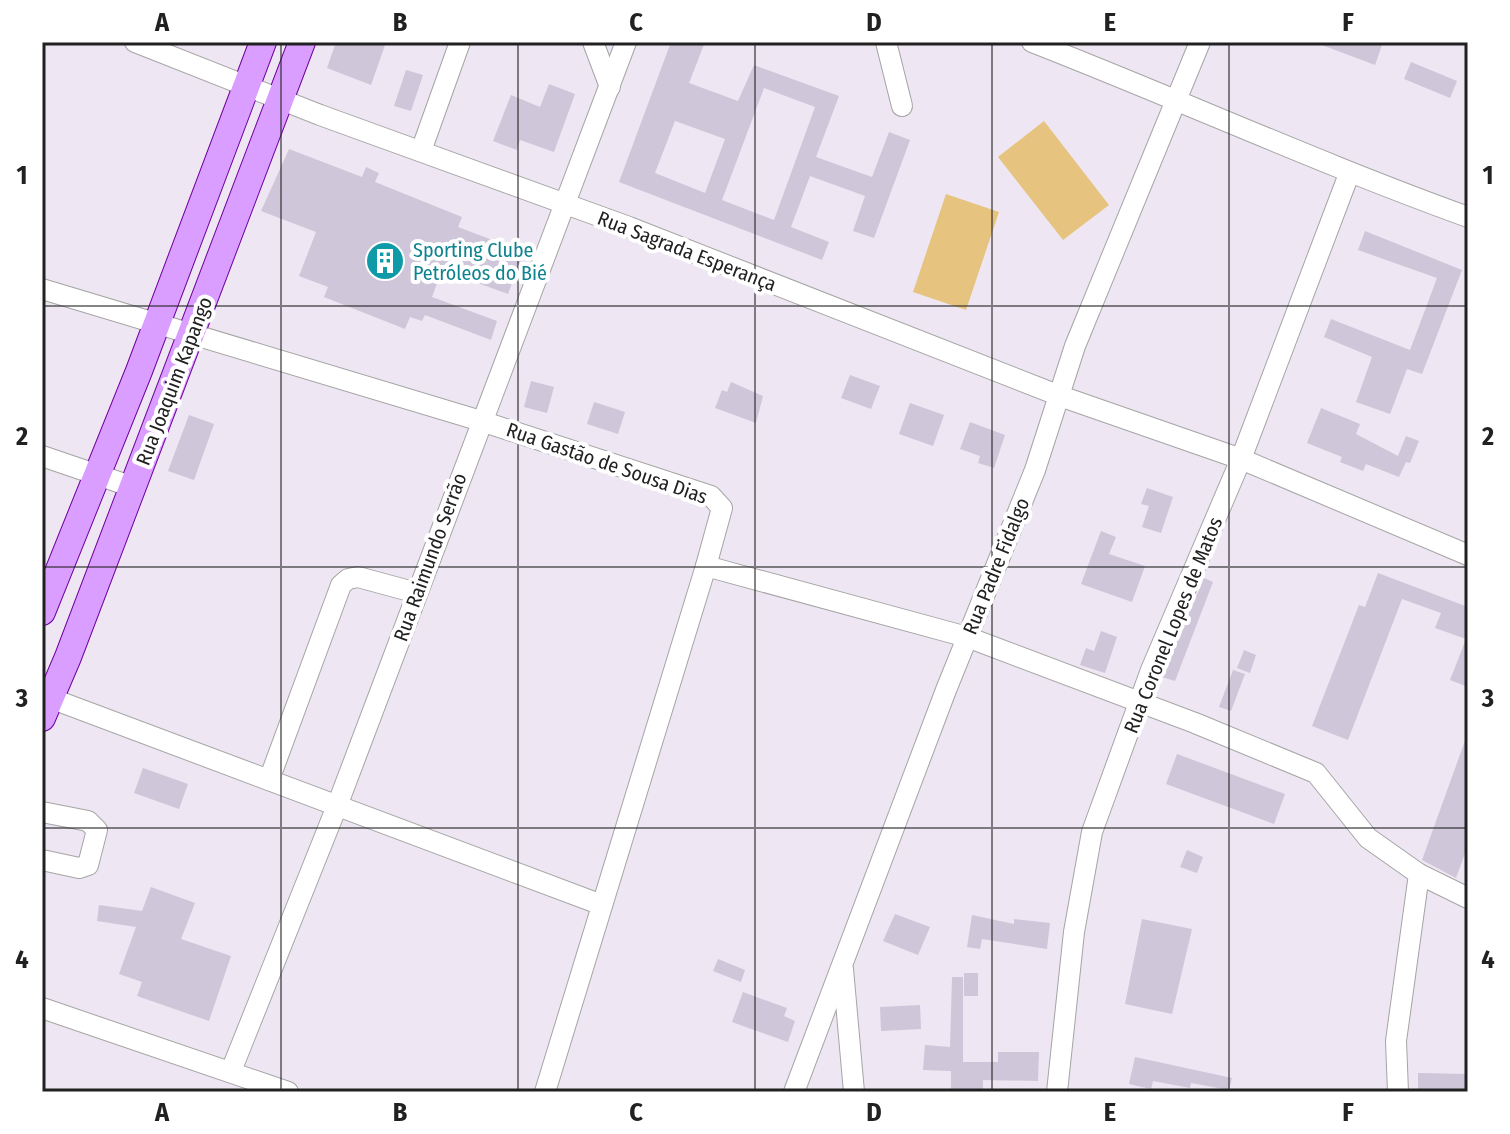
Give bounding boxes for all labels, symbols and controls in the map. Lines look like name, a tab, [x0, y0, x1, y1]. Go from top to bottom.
text: A	[154, 7, 170, 38]
text: B	[393, 7, 408, 38]
text: C	[629, 7, 643, 38]
text: D	[866, 7, 882, 38]
text: E	[1104, 7, 1116, 38]
text: F	[1342, 7, 1354, 38]
text: 1	[17, 160, 28, 191]
text: 1	[1483, 160, 1494, 191]
street label: Rua Sagrada Esperança	[594, 206, 780, 296]
place label: Sporting Clube Petróleos do Bié	[413, 238, 547, 285]
building icon: Sporting Clube Petróleos do Bié	[364, 240, 406, 282]
street label: Rua Joaquim Kapango	[131, 293, 217, 469]
street label: Rua Gastão de Sousa Dias	[503, 417, 711, 509]
text: 2	[15, 421, 28, 452]
text: 2	[1481, 421, 1494, 452]
street label: Rua Raimundo Serrão	[388, 470, 472, 644]
street label: Rua Padre Fidalgo	[958, 494, 1034, 638]
street label: Rua Coronel Lopes de Matos	[1119, 514, 1227, 736]
text: 3	[15, 683, 28, 714]
text: 3	[1481, 683, 1494, 714]
text: 4	[15, 944, 29, 975]
text: 4	[1481, 944, 1495, 975]
text: A	[154, 1097, 170, 1128]
text: B	[393, 1097, 408, 1128]
text: C	[629, 1097, 643, 1128]
text: D	[866, 1097, 882, 1128]
text: E	[1104, 1097, 1116, 1128]
text: F	[1342, 1097, 1354, 1128]

